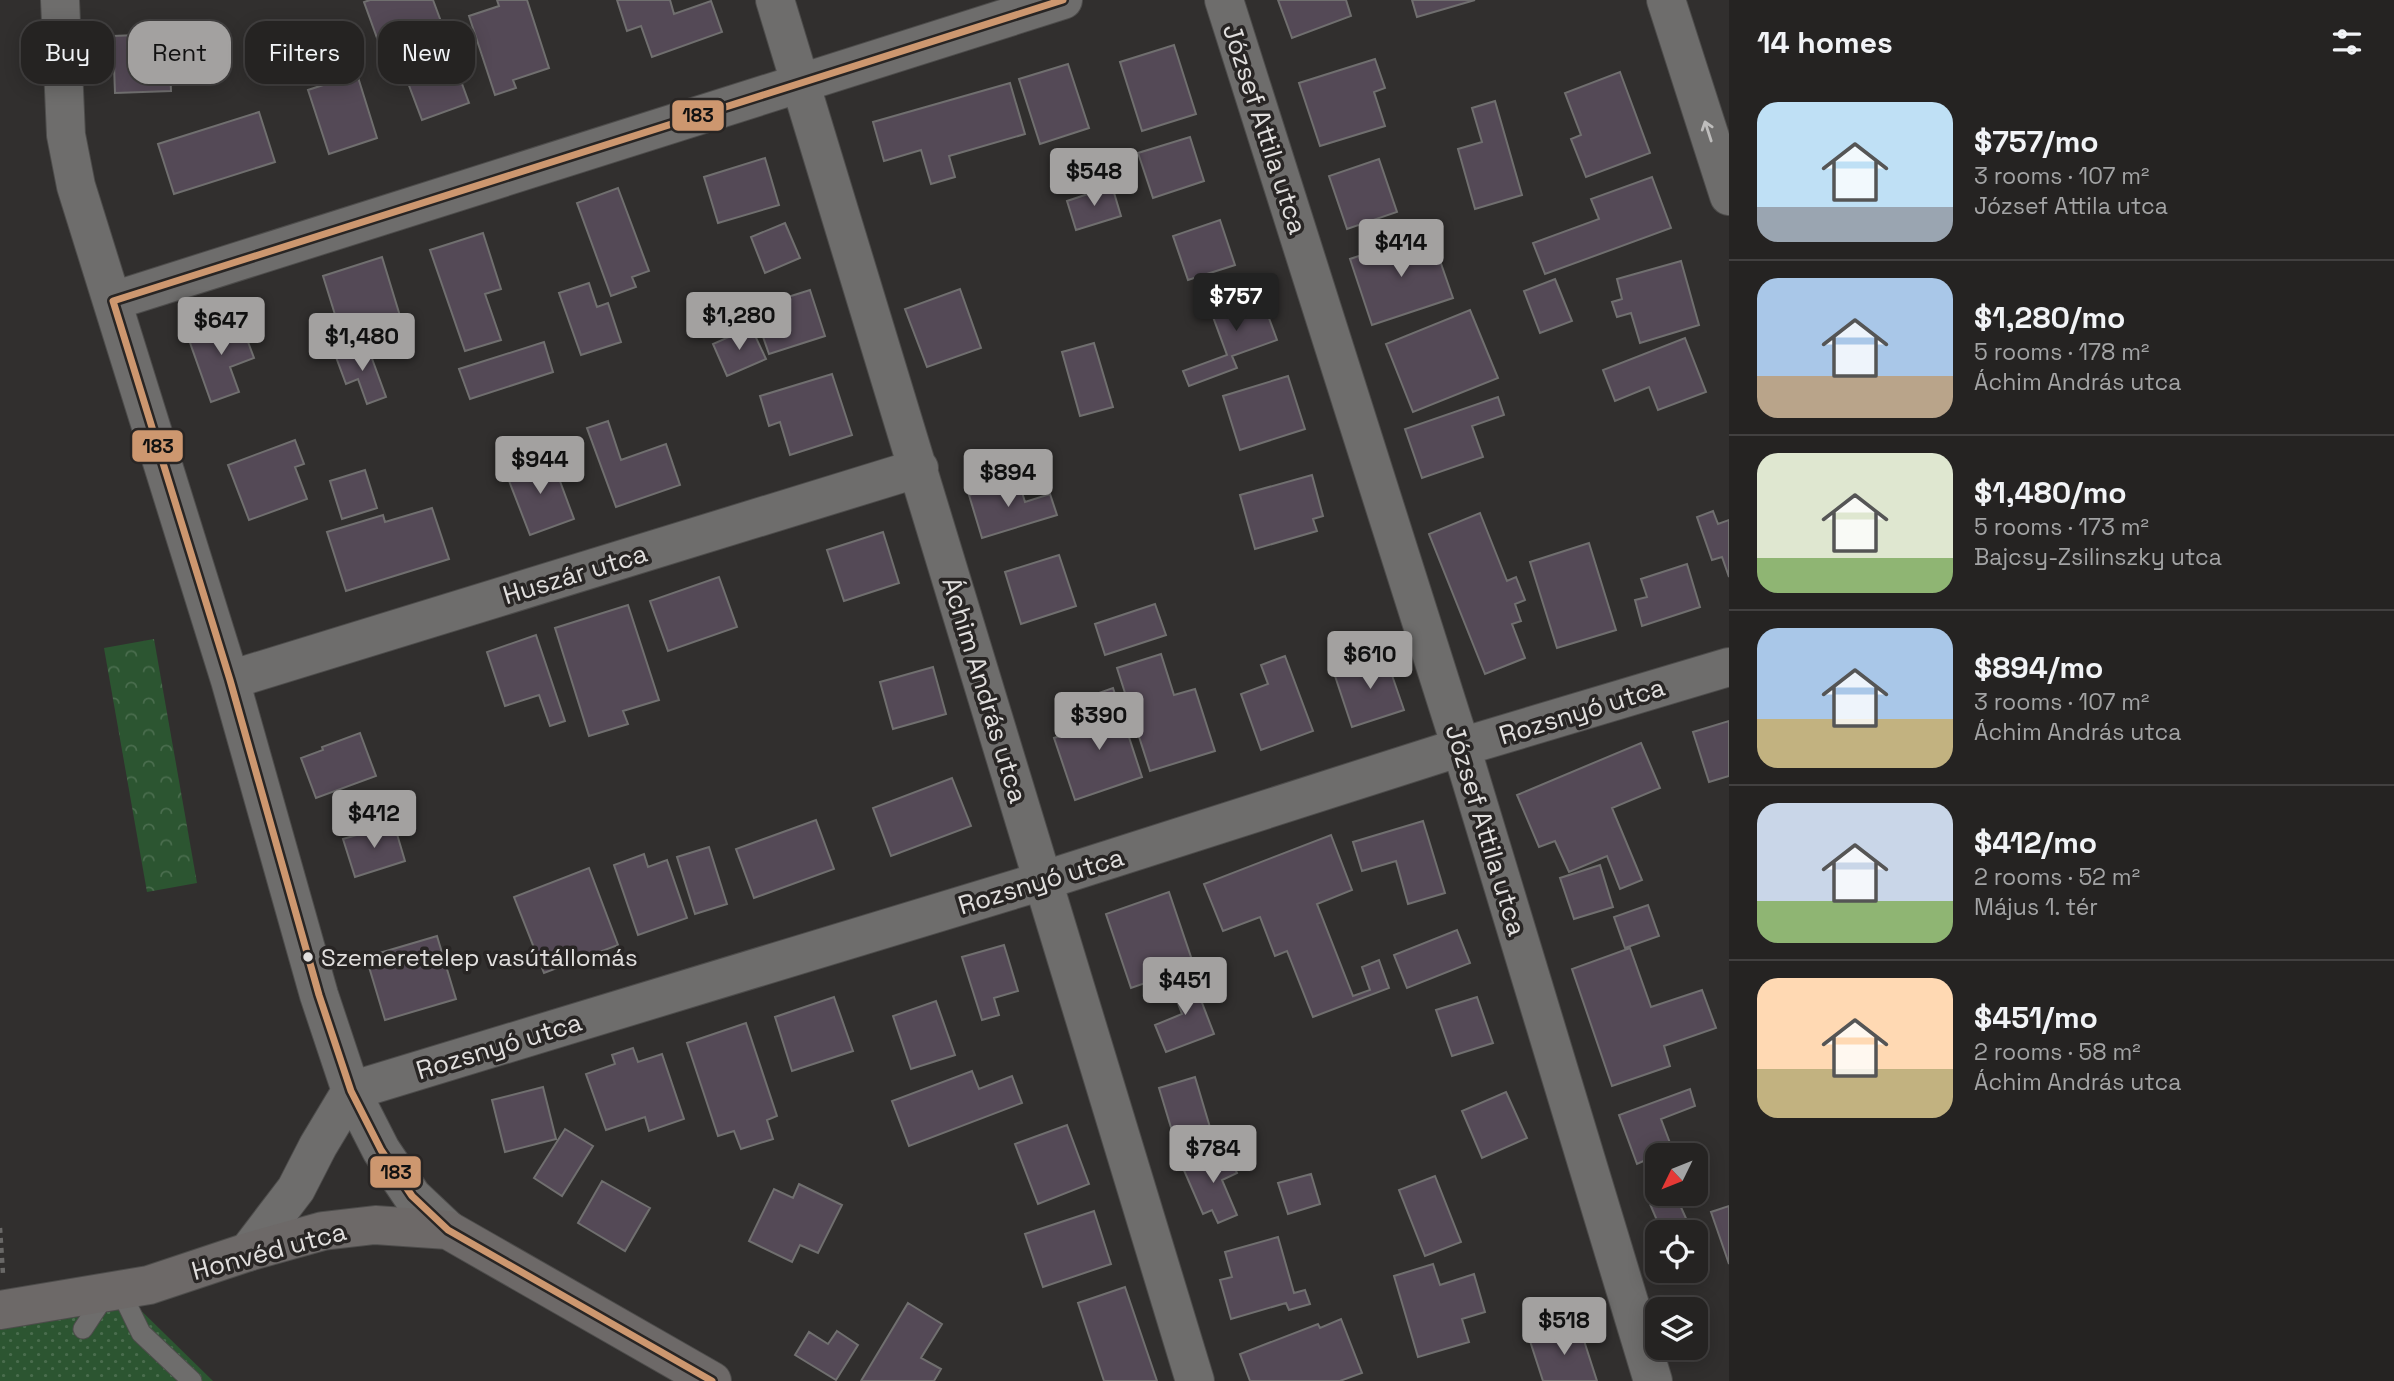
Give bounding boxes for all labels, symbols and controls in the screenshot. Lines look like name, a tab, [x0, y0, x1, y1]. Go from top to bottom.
street label: József Attila utca	[1215, 19, 1315, 239]
chip: Buy	[21, 21, 114, 84]
chip: Rent	[128, 21, 231, 84]
chip: Filters	[245, 21, 364, 84]
chip: New	[378, 21, 475, 84]
text: 14 homes	[1757, 23, 1893, 62]
icon: filters	[2328, 23, 2366, 61]
line badge: 183	[671, 99, 725, 132]
text: 183	[682, 103, 714, 128]
one-way arrow	[1701, 120, 1714, 142]
text: $757/mo	[1974, 122, 2099, 161]
icon: home	[1813, 130, 1897, 214]
pin: $548	[1053, 148, 1135, 208]
text: $548	[1066, 156, 1122, 186]
text: 3 rooms · 107 m²	[1974, 161, 2150, 191]
text: József Attila utca	[1974, 191, 2168, 221]
pin: $414	[1360, 219, 1442, 279]
text: $414	[1375, 227, 1427, 257]
pin: $757	[1195, 274, 1277, 333]
text: $757	[1210, 281, 1262, 311]
pin: $1,280	[682, 292, 796, 352]
pin: $647	[180, 298, 262, 357]
text: $1,280/mo	[1974, 298, 2125, 337]
text: $1,280	[702, 300, 776, 330]
text: $647	[194, 305, 248, 335]
icon: home	[1813, 306, 1897, 390]
pin: $1,480	[305, 314, 419, 373]
text: $1,480	[325, 321, 399, 351]
text: 5 rooms · 178 m²	[1974, 337, 2149, 367]
text: Áchim András utca	[1974, 367, 2181, 397]
line badge: 183	[131, 429, 184, 463]
text: 183	[142, 434, 174, 459]
pin: $944	[499, 436, 581, 496]
text: $944	[511, 444, 569, 474]
pin: $894	[967, 449, 1049, 509]
text: $894	[980, 457, 1036, 487]
text: $1,480/mo	[1974, 473, 2127, 512]
icon: home	[1813, 481, 1897, 565]
text: 5 rooms · 173 m²	[1974, 512, 2149, 542]
street label: Huszár utca	[499, 536, 651, 612]
text: Bajcsy-Zsilinszky utca	[1974, 542, 2222, 572]
street label: Áchim András utca	[934, 573, 1036, 807]
pin: $610	[1329, 632, 1411, 691]
text: $610	[1343, 639, 1397, 669]
text: $894/mo	[1974, 648, 2103, 687]
icon: home	[1813, 656, 1897, 740]
street label: Rozsnyó utca	[1495, 670, 1669, 752]
text: 3 rooms · 107 m²	[1974, 687, 2150, 717]
pin: $390	[1058, 692, 1140, 752]
text: $390	[1070, 700, 1128, 730]
text: Áchim András utca	[1974, 717, 2181, 747]
street label: József Attila utca	[1438, 720, 1534, 940]
pin: $412	[333, 790, 415, 850]
text: $412	[348, 798, 400, 828]
text: $412/mo	[1974, 823, 2097, 862]
icon: home	[1813, 831, 1897, 915]
street label: Rozsnyó utca	[954, 840, 1128, 922]
text: 2 rooms · 52 m²	[1974, 862, 2140, 892]
text: Május 1. tér	[1974, 892, 2098, 922]
place label: Szemeretelep vasútállomás	[321, 942, 638, 973]
marker: Szemeretelep vasútállomás	[301, 950, 315, 964]
pin: $451	[1144, 958, 1226, 1017]
text: $451	[1159, 965, 1211, 995]
text: $451/mo	[1974, 998, 2098, 1037]
street label: Rozsnyó utca	[412, 1005, 586, 1087]
icon: home	[1813, 1006, 1897, 1090]
text: 2 rooms · 58 m²	[1974, 1037, 2141, 1067]
text: Áchim András utca	[1974, 1067, 2181, 1097]
pin: $784	[1172, 1126, 1254, 1185]
text: $784	[1185, 1133, 1241, 1163]
north arrow	[1645, 1143, 1708, 1206]
map controls	[1645, 1143, 1708, 1360]
line badge: 183	[369, 1155, 422, 1189]
text: 183	[380, 1160, 412, 1185]
street label: Honvéd utca	[188, 1214, 350, 1288]
button: locate	[1645, 1220, 1708, 1283]
button: layers	[1645, 1297, 1708, 1360]
pin: $518	[1523, 1298, 1605, 1357]
text: $518	[1538, 1305, 1590, 1335]

